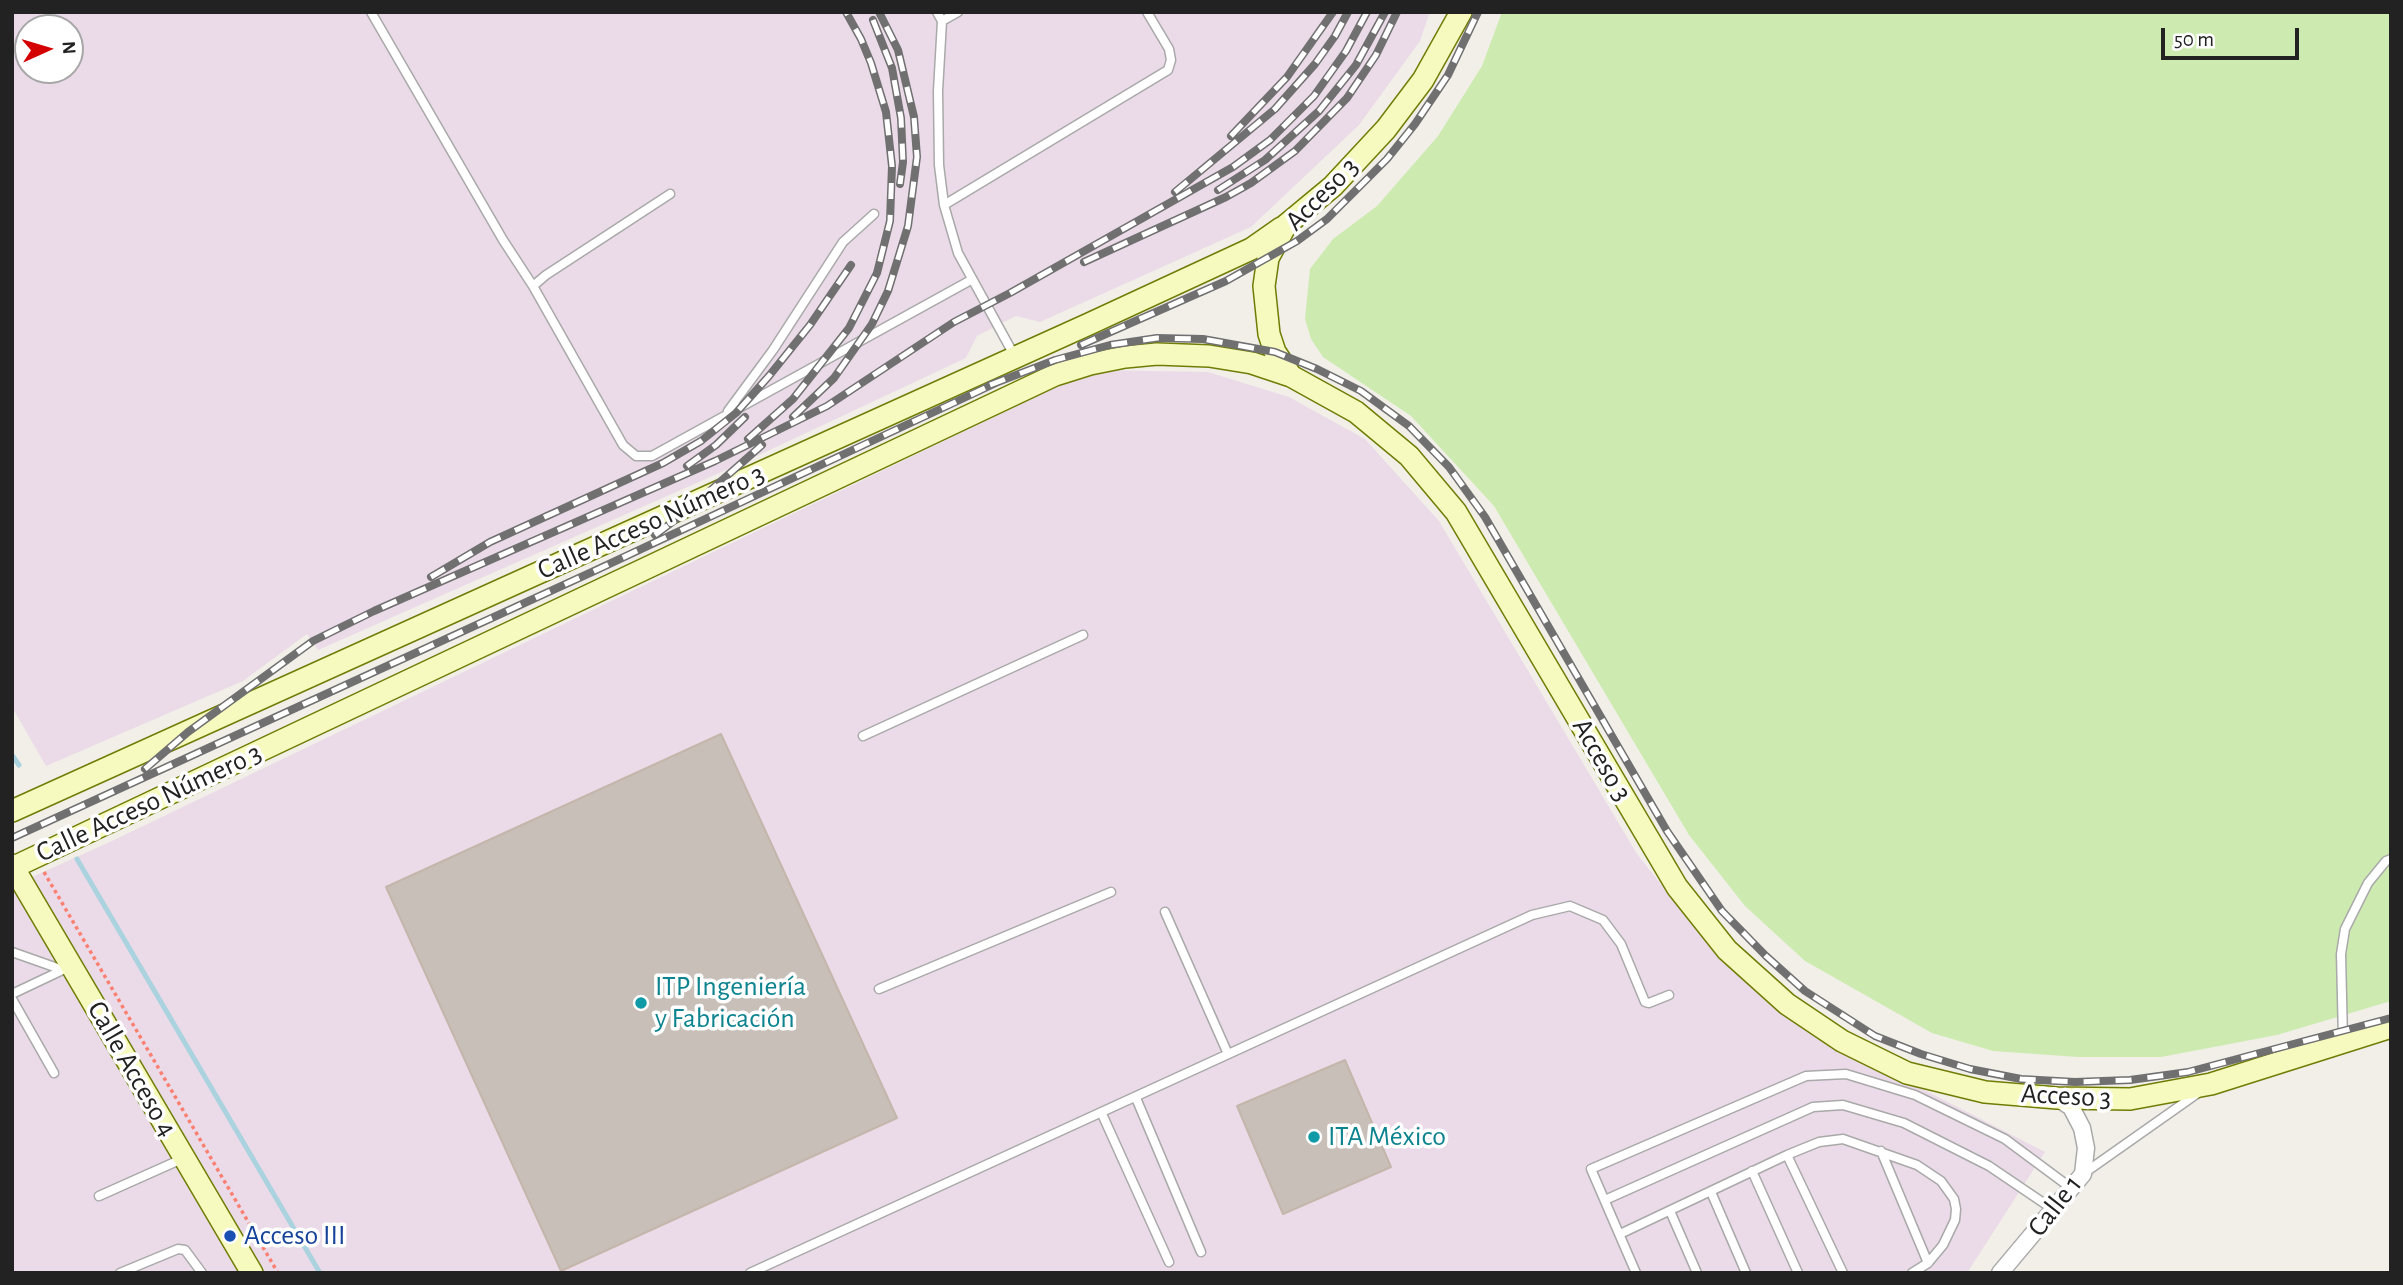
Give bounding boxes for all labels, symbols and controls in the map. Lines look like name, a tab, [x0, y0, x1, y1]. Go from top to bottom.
north arrow	[14, 14, 84, 84]
scale bar	[2165, 14, 2303, 58]
text: 50 m	[2174, 29, 2214, 50]
text: N	[59, 40, 78, 55]
street label: Acceso 3	[1278, 150, 1366, 238]
street label: Calle Acceso Número 3	[532, 457, 770, 587]
street label: Acceso 3	[1565, 712, 1639, 808]
street label: Calle Acceso Número 3	[31, 736, 267, 870]
place label: ITP Ingeniería y Fabricación	[655, 970, 806, 1036]
street label: Calle Acceso 4	[80, 995, 184, 1143]
marker: ITP Ingeniería y Fabricación	[633, 995, 649, 1011]
street label: Acceso 3	[2020, 1077, 2112, 1115]
place label: ITA México	[1328, 1120, 1446, 1154]
marker: ITA México	[1306, 1129, 1322, 1145]
street label: Calle 1	[2021, 1169, 2089, 1243]
place label: Acceso III	[244, 1219, 345, 1253]
marker: Acceso III	[222, 1228, 238, 1244]

